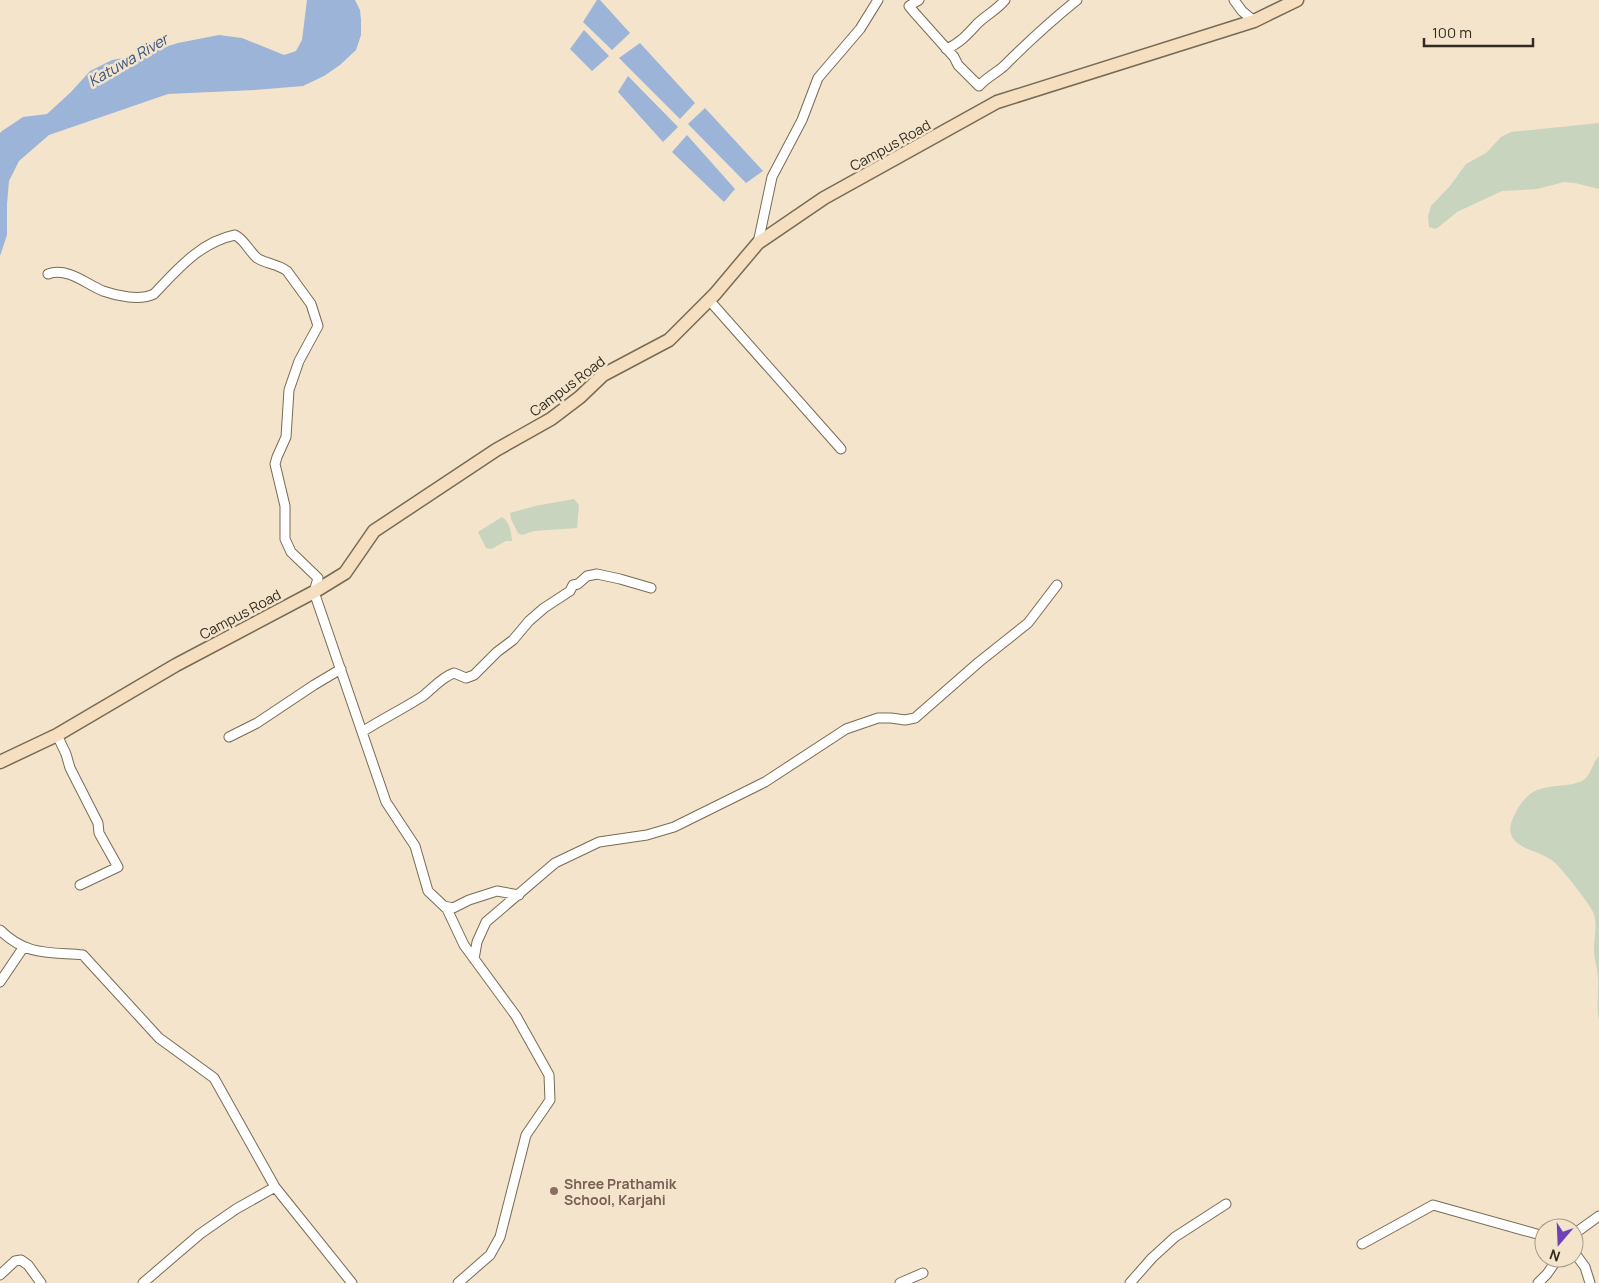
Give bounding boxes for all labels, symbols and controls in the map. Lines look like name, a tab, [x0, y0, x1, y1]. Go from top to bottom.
scale bar	[1424, 15, 1533, 47]
text: 100 m	[1432, 22, 1472, 43]
water label: Katuwa River	[84, 27, 174, 91]
street label: Campus Road	[846, 115, 934, 175]
street label: Campus Road	[526, 351, 608, 421]
street label: Campus Road	[196, 585, 284, 643]
place label: Shree Prathamik School, Karjahi	[564, 1174, 677, 1209]
marker: Shree Prathamik School, Karjahi	[548, 1185, 560, 1197]
north arrow	[1534, 1218, 1584, 1268]
text: N	[1547, 1245, 1562, 1266]

